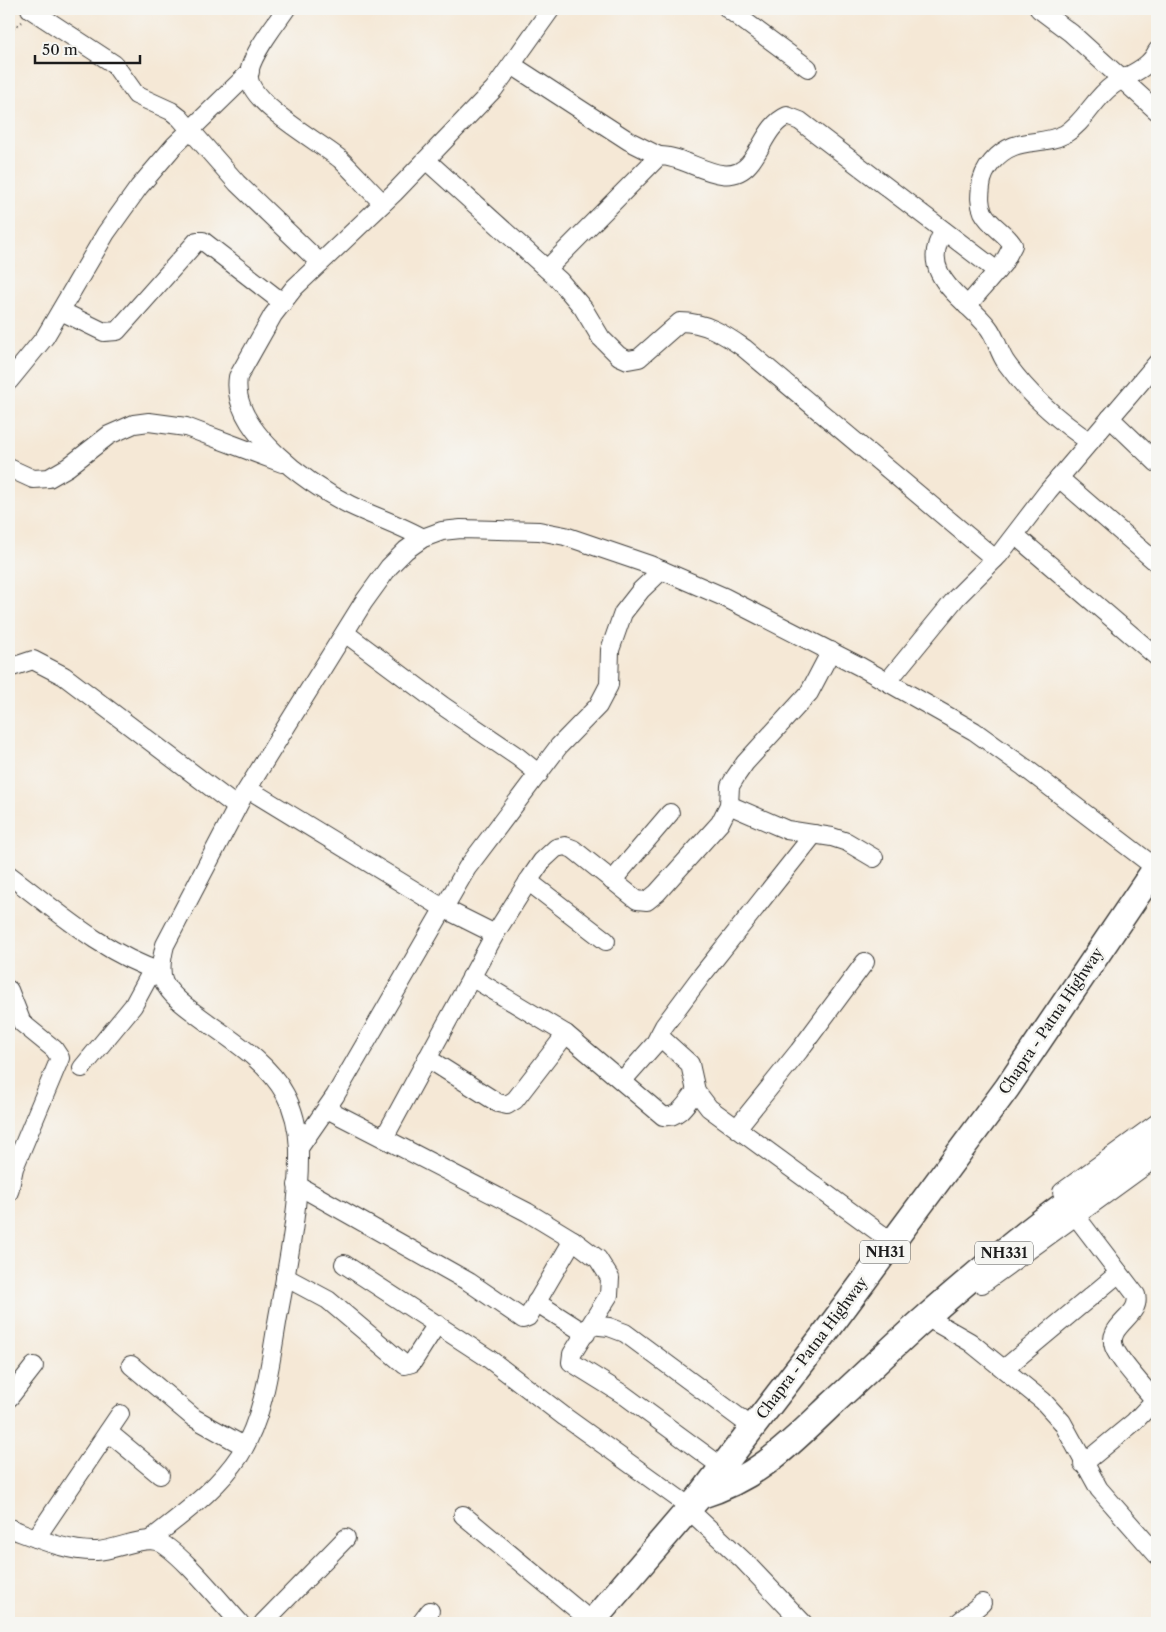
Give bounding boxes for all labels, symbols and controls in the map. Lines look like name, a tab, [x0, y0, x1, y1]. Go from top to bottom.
scale bar	[35, 32, 140, 64]
text: 50 m	[42, 40, 78, 59]
street label: Chapra - Patna Highway	[994, 943, 1107, 1098]
road number: NH31	[860, 1240, 910, 1264]
road number: NH331	[975, 1242, 1033, 1264]
street label: Chapra - Patna Highway	[752, 1272, 872, 1423]

